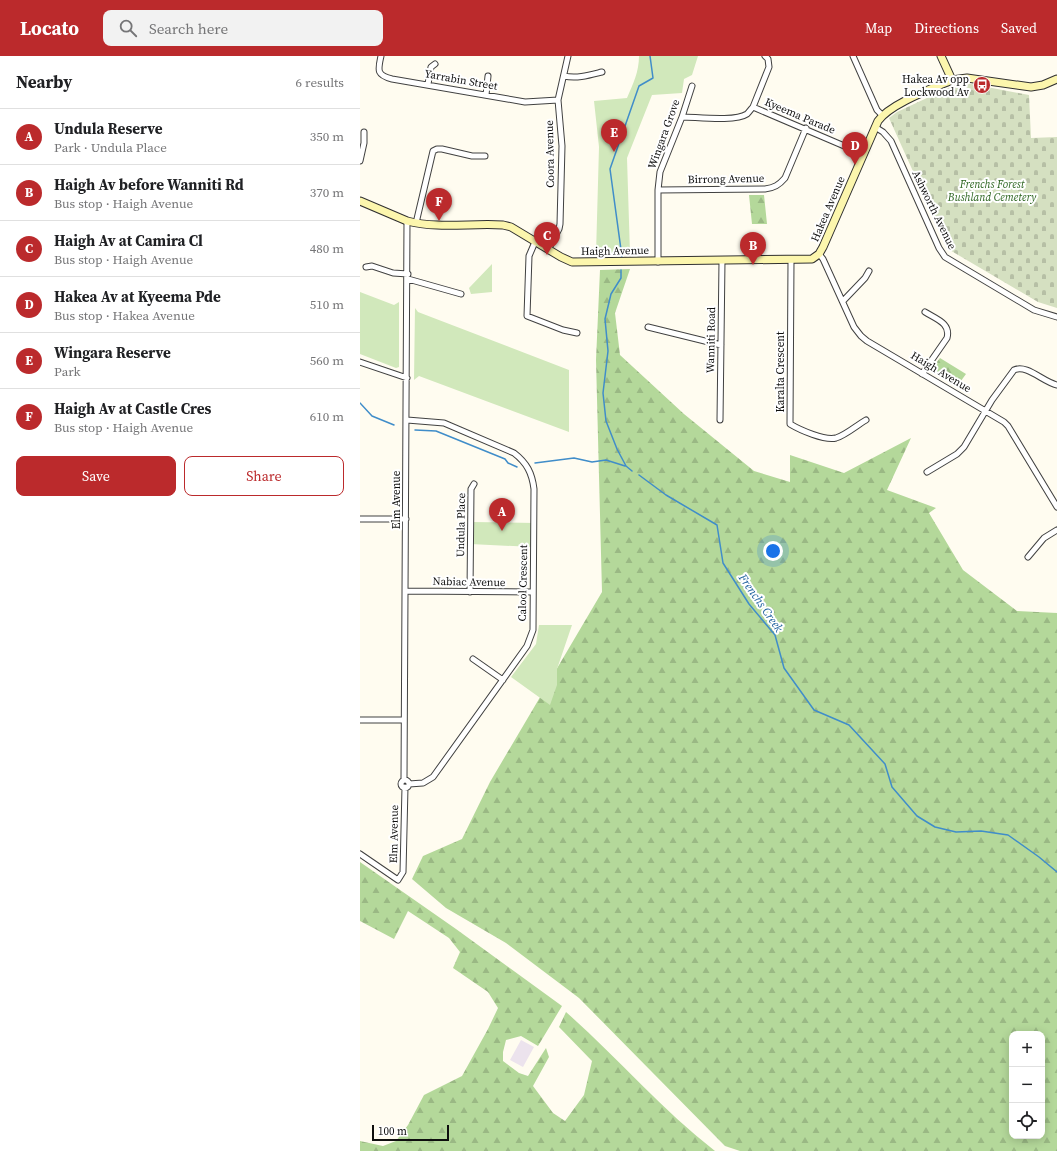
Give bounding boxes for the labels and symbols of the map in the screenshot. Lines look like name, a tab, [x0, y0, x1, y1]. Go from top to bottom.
street label: Yarrabin Street	[423, 66, 499, 94]
place label: Hakea Av opp Lockwood Av	[902, 72, 969, 100]
bus stop icon: Hakea Av opp Lockwood Av	[972, 75, 992, 95]
street label: Kyeema Parade	[762, 94, 838, 138]
street label: Wingara Grove	[644, 97, 684, 171]
pin: E	[601, 119, 627, 152]
street label: Coora Avenue	[542, 120, 558, 188]
pin: D	[842, 132, 868, 165]
street label: Ashworth Avenue	[908, 168, 960, 252]
street label: Birrong Avenue	[688, 171, 765, 187]
street label: Hakea Avenue	[807, 174, 849, 244]
park label: Frenchs Forest Bushland Cemetery	[947, 177, 1037, 205]
pin: F	[426, 188, 452, 221]
pin: C	[534, 222, 560, 255]
pin: B	[740, 232, 766, 265]
street label: Haigh Avenue	[581, 243, 650, 259]
street label: Wanniti Road	[703, 306, 719, 373]
street label: Karalta Crescent	[773, 331, 788, 412]
street label: Haigh Avenue	[908, 348, 974, 396]
street label: Elm Avenue	[389, 470, 404, 529]
street label: Undula Place	[453, 492, 469, 557]
pin: A	[489, 498, 515, 531]
your location	[763, 541, 783, 561]
street label: Calool Crescent	[515, 544, 531, 621]
water label: Frenchs Creek	[734, 570, 787, 636]
street label: Nabiac Avenue	[432, 574, 506, 590]
street label: Elm Avenue	[386, 804, 402, 863]
scale bar	[372, 1123, 449, 1142]

